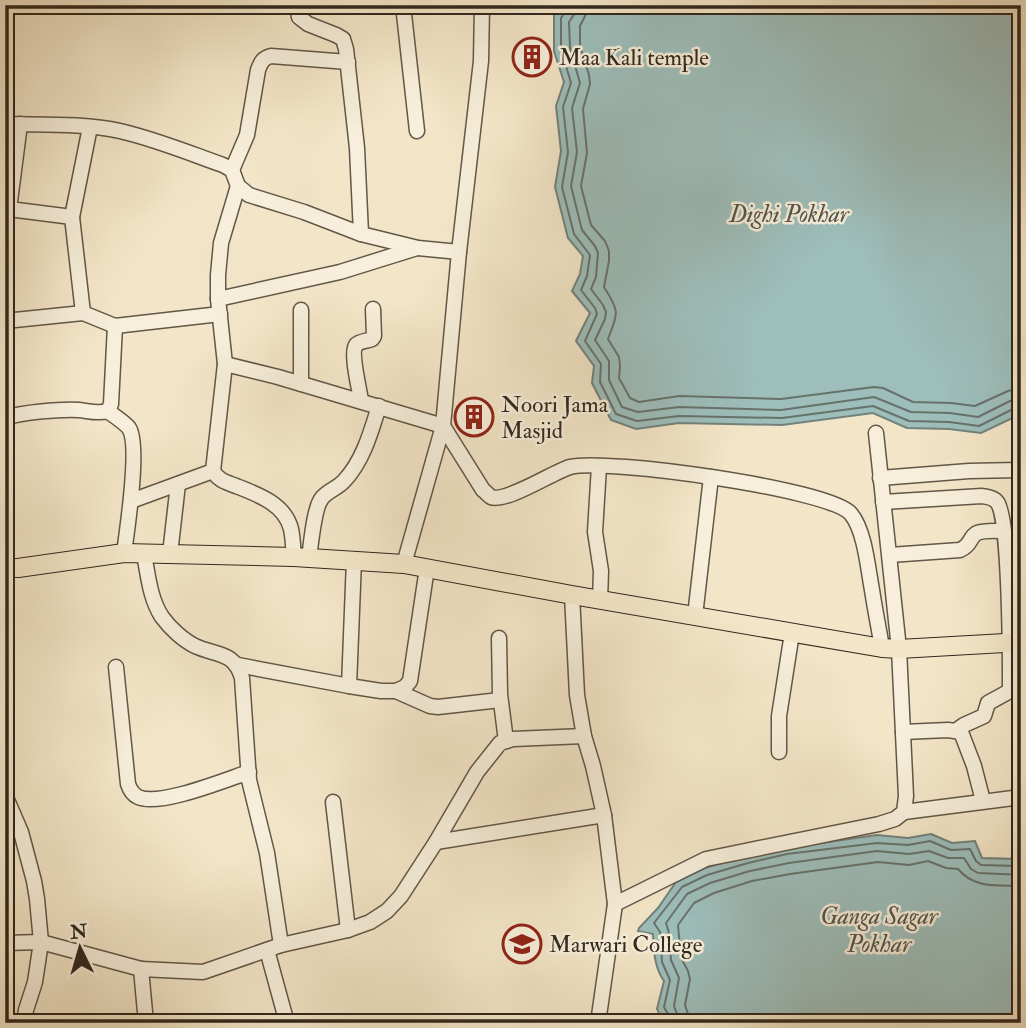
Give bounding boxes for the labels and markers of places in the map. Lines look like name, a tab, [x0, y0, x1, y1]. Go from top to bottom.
building icon: Maa Kali temple	[511, 36, 553, 78]
place label: Maa Kali temple	[559, 43, 709, 73]
place label: Noori Jama Masjid	[501, 390, 609, 445]
building icon: Noori Jama Masjid	[453, 396, 495, 438]
school or university icon: Marwari College	[501, 923, 543, 965]
place label: Marwari College	[549, 930, 703, 959]

